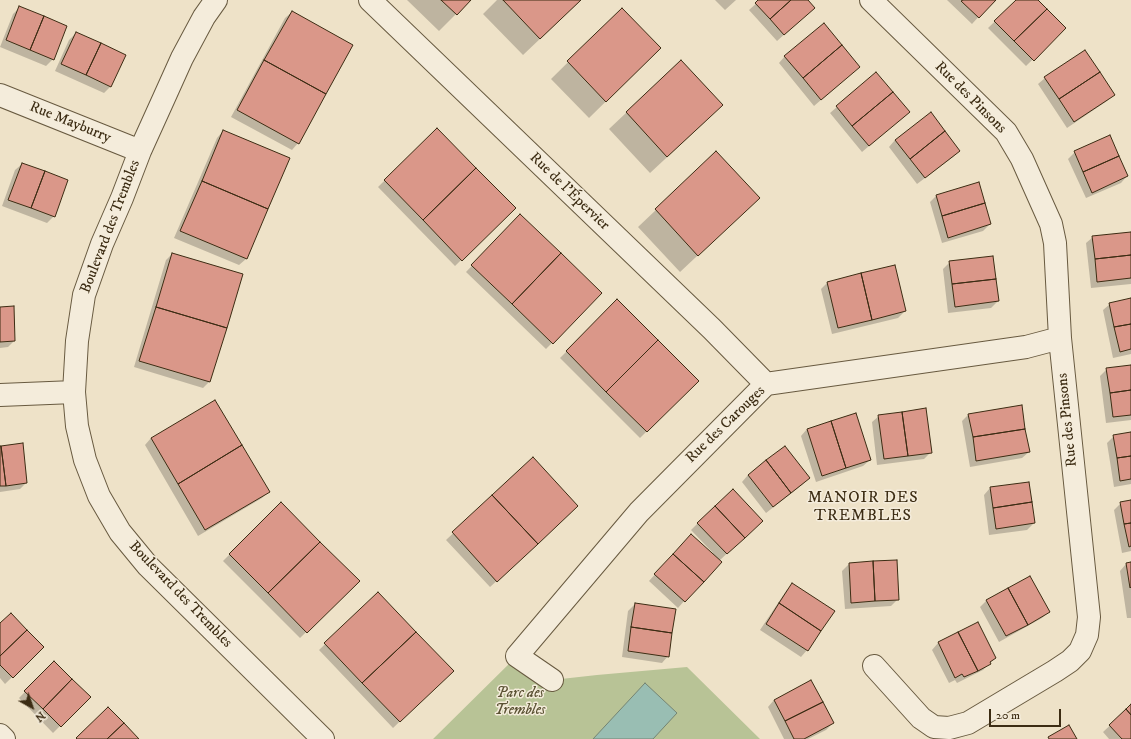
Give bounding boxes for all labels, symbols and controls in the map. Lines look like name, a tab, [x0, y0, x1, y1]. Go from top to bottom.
street label: Rue des Pinsons	[930, 58, 1010, 138]
street label: Rue Mayburry	[27, 98, 113, 148]
street label: Rue de l'Épervier	[525, 149, 613, 235]
street label: Boulevard des Trembles	[77, 158, 145, 296]
street label: Rue des Pinsons	[1054, 372, 1082, 468]
street label: Rue des Carouges	[683, 383, 769, 467]
district label: MANOIR DES TREMBLES	[807, 489, 919, 527]
street label: Boulevard des Trembles	[124, 538, 236, 652]
park label: Parc des Trembles	[495, 685, 545, 720]
north arrow	[12, 687, 52, 727]
scale bar	[991, 701, 1063, 727]
text: N	[32, 708, 48, 724]
text: 20 m	[996, 708, 1020, 723]

